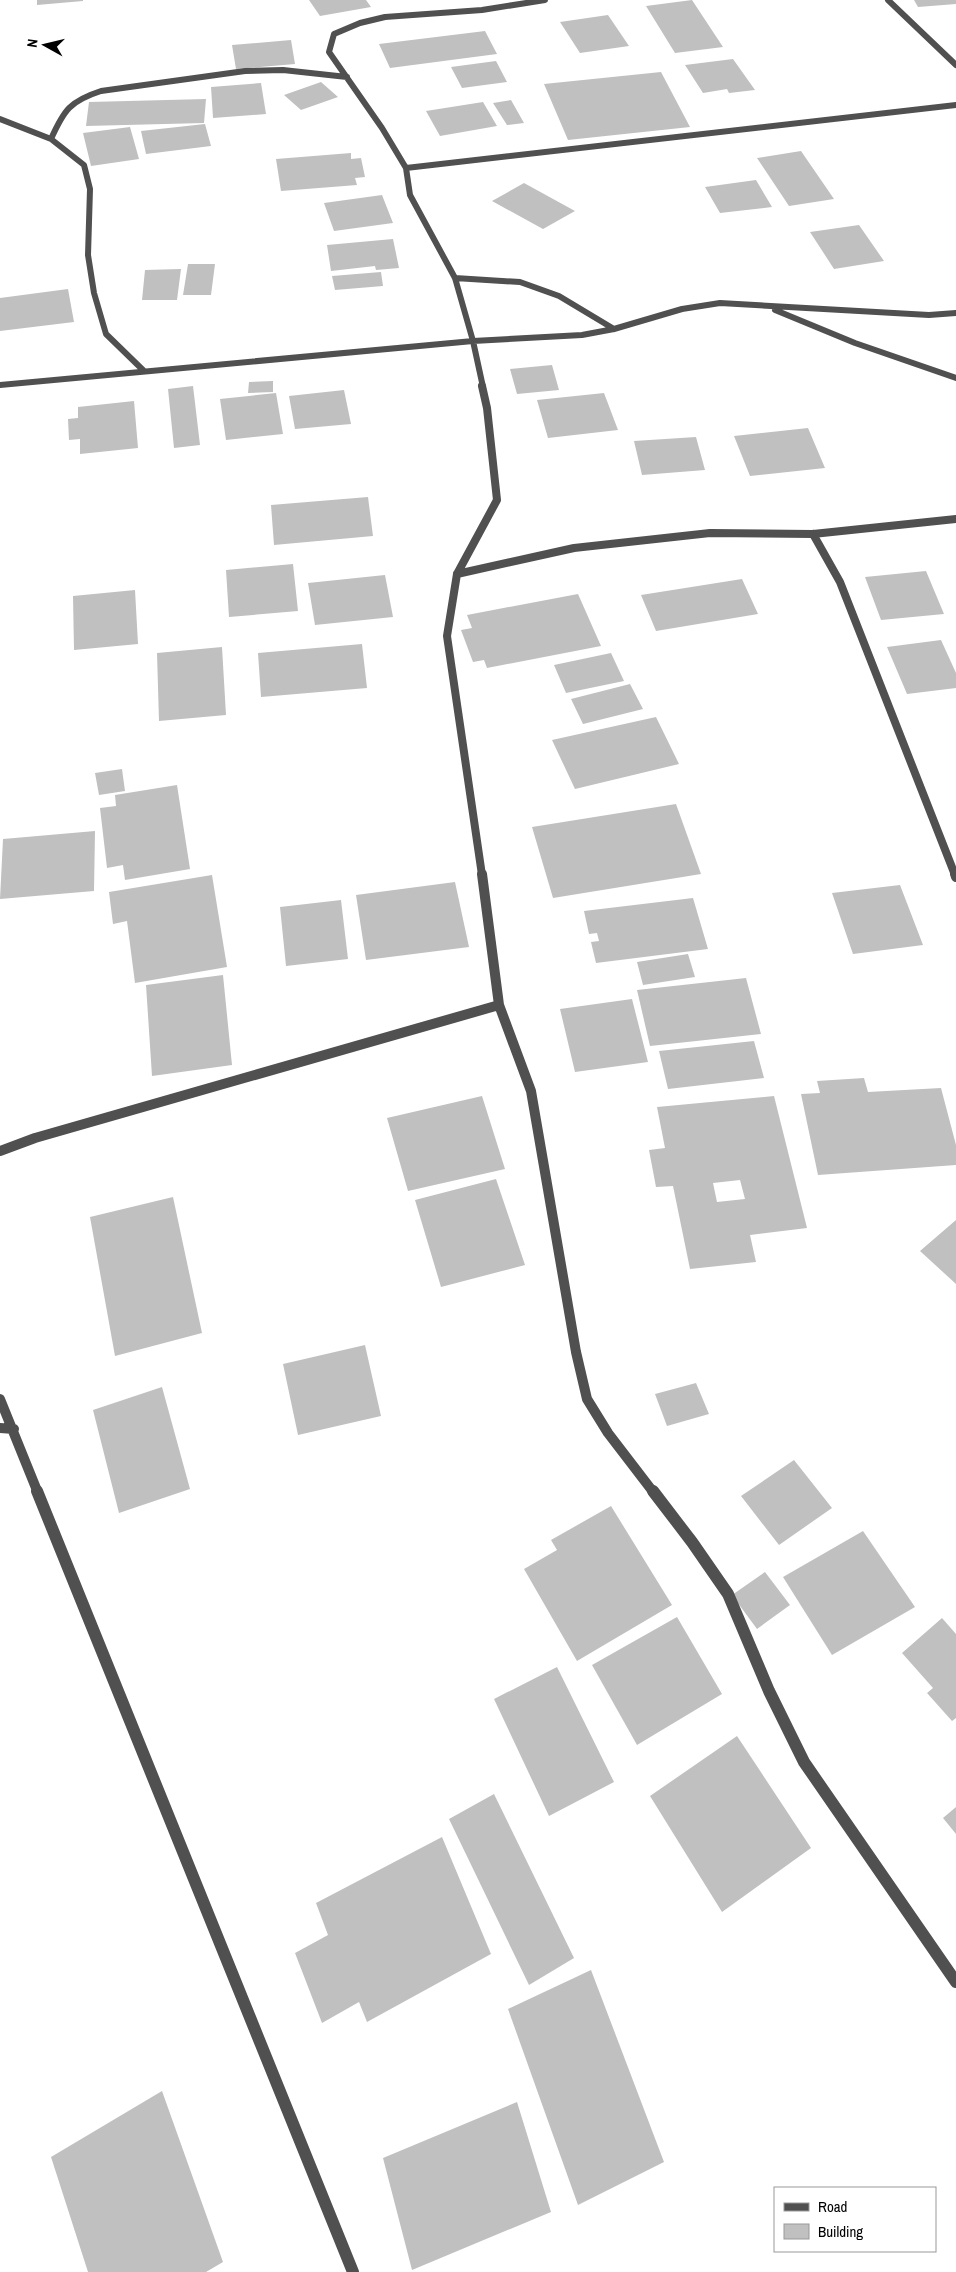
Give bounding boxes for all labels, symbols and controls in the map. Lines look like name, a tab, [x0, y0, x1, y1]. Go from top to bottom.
north arrow	[20, 20, 70, 70]
text: N	[23, 38, 42, 49]
legend	[774, 2187, 936, 2252]
text: Road	[818, 2196, 847, 2217]
text: Building	[818, 2221, 863, 2242]

